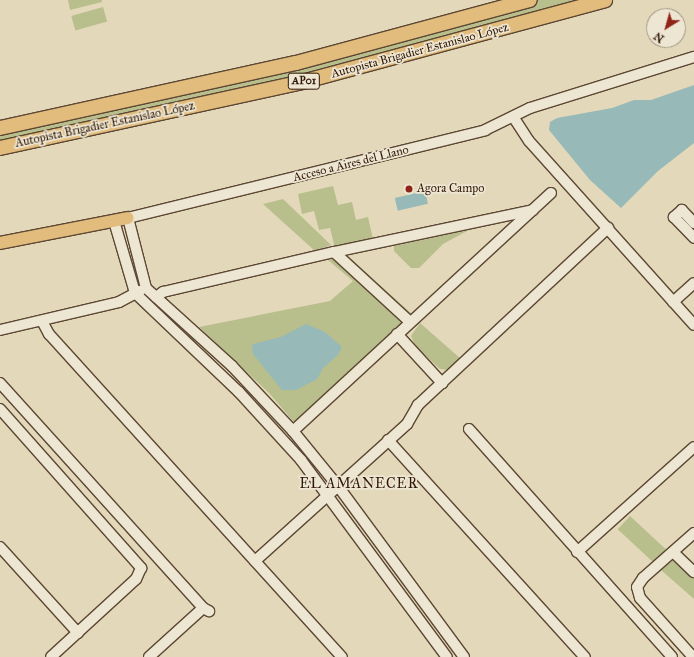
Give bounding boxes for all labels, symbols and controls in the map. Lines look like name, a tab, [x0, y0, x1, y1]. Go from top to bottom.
north arrow	[646, 8, 686, 48]
street label: Autopista Brigadier Estanislao López	[330, 20, 510, 82]
text: N	[651, 29, 667, 45]
road number: AP01	[287, 72, 321, 90]
street label: Autopista Brigadier Estanislao López	[14, 99, 196, 151]
street label: Acceso a Aires del Llano	[292, 143, 410, 185]
place label: Agora Campo	[417, 182, 484, 196]
marker: Agora Campo	[404, 184, 414, 194]
district label: EL AMANECER	[300, 476, 418, 492]

